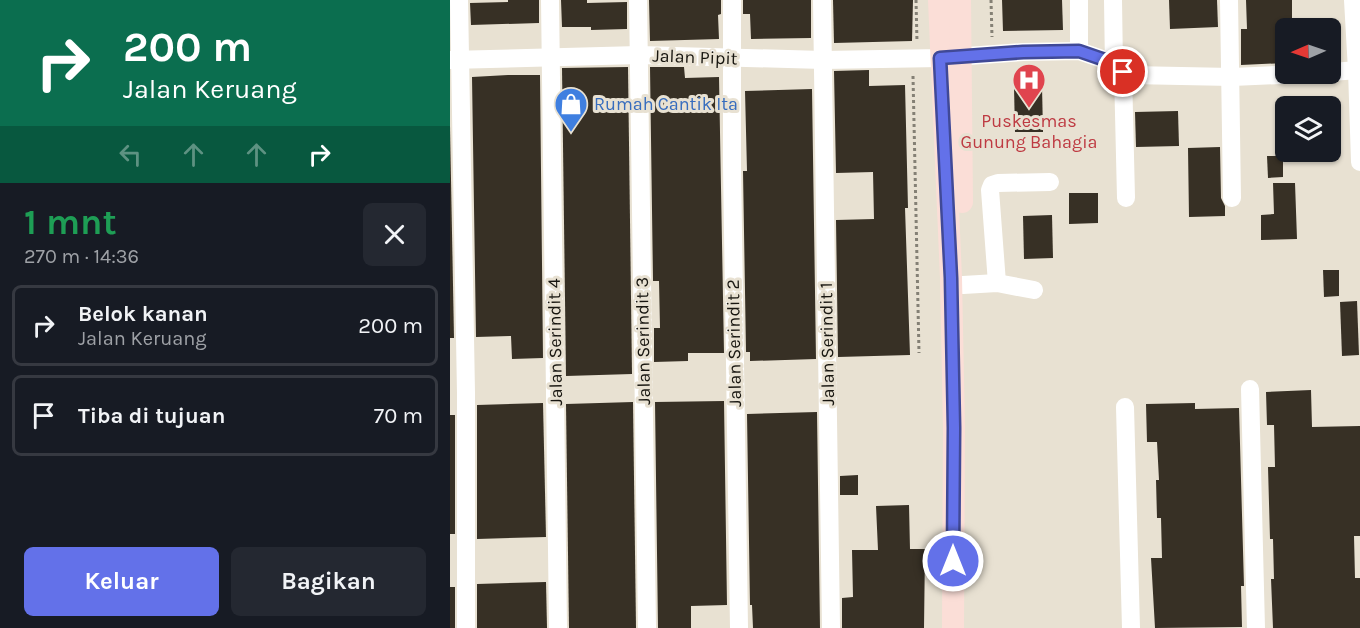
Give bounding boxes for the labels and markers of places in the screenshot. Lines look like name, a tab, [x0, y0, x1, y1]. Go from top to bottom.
pin	[1097, 46, 1148, 97]
hospital icon: Puskesmas Gunung Bahagia	[1011, 62, 1047, 109]
shop icon: Rumah Cantik Ita	[553, 86, 589, 133]
place label: Rumah Cantik Ita	[594, 93, 738, 115]
place label: Puskesmas Gunung Bahagia	[961, 110, 1097, 153]

